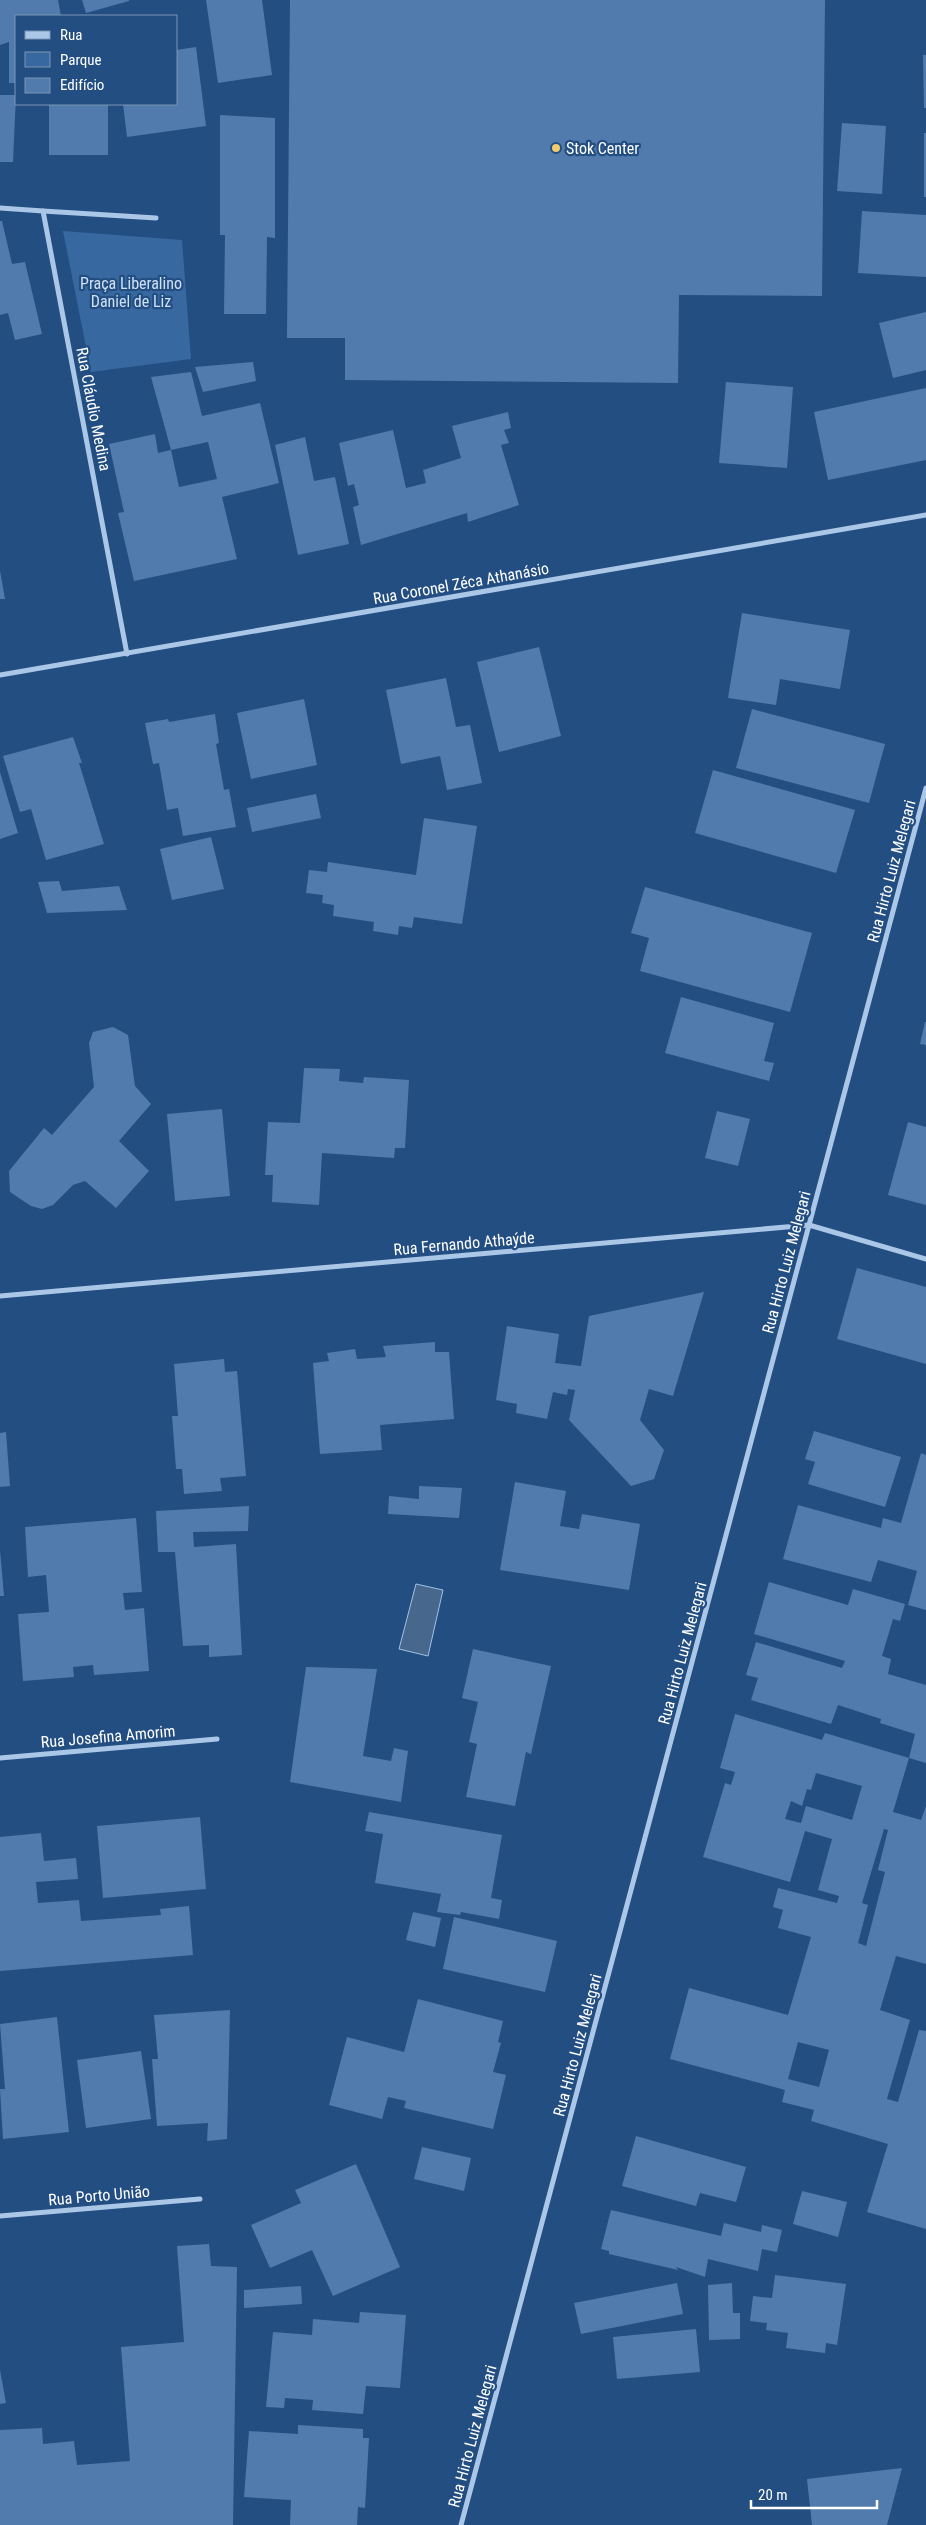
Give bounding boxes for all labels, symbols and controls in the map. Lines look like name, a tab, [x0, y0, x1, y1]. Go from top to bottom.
legend	[15, 15, 178, 105]
text: Rua	[60, 26, 82, 44]
text: Parque	[60, 51, 102, 69]
text: Edifício	[60, 76, 104, 94]
place label: Stok Center	[566, 139, 639, 158]
marker: Stok Center	[550, 142, 562, 154]
park label: Praça Liberalino Daniel de Liz	[80, 274, 182, 311]
street label: Rua Cláudio Medina	[72, 346, 115, 473]
street label: Rua Coronel Zéca Athanásio	[372, 559, 550, 608]
street label: Rua Hirto Luiz Melegari	[863, 798, 920, 945]
street label: Rua Hirto Luiz Melegari	[758, 1189, 815, 1336]
street label: Rua Fernando Athaýde	[393, 1228, 535, 1259]
street label: Rua Hirto Luiz Melegari	[654, 1580, 711, 1727]
street label: Rua Josefina Amorim	[40, 1721, 176, 1752]
street label: Rua Hirto Luiz Melegari	[549, 1972, 606, 2119]
street label: Rua Porto União	[47, 2182, 151, 2209]
street label: Rua Hirto Luiz Melegari	[444, 2363, 501, 2510]
scale bar	[751, 2478, 877, 2510]
text: 20 m	[758, 2486, 788, 2504]

